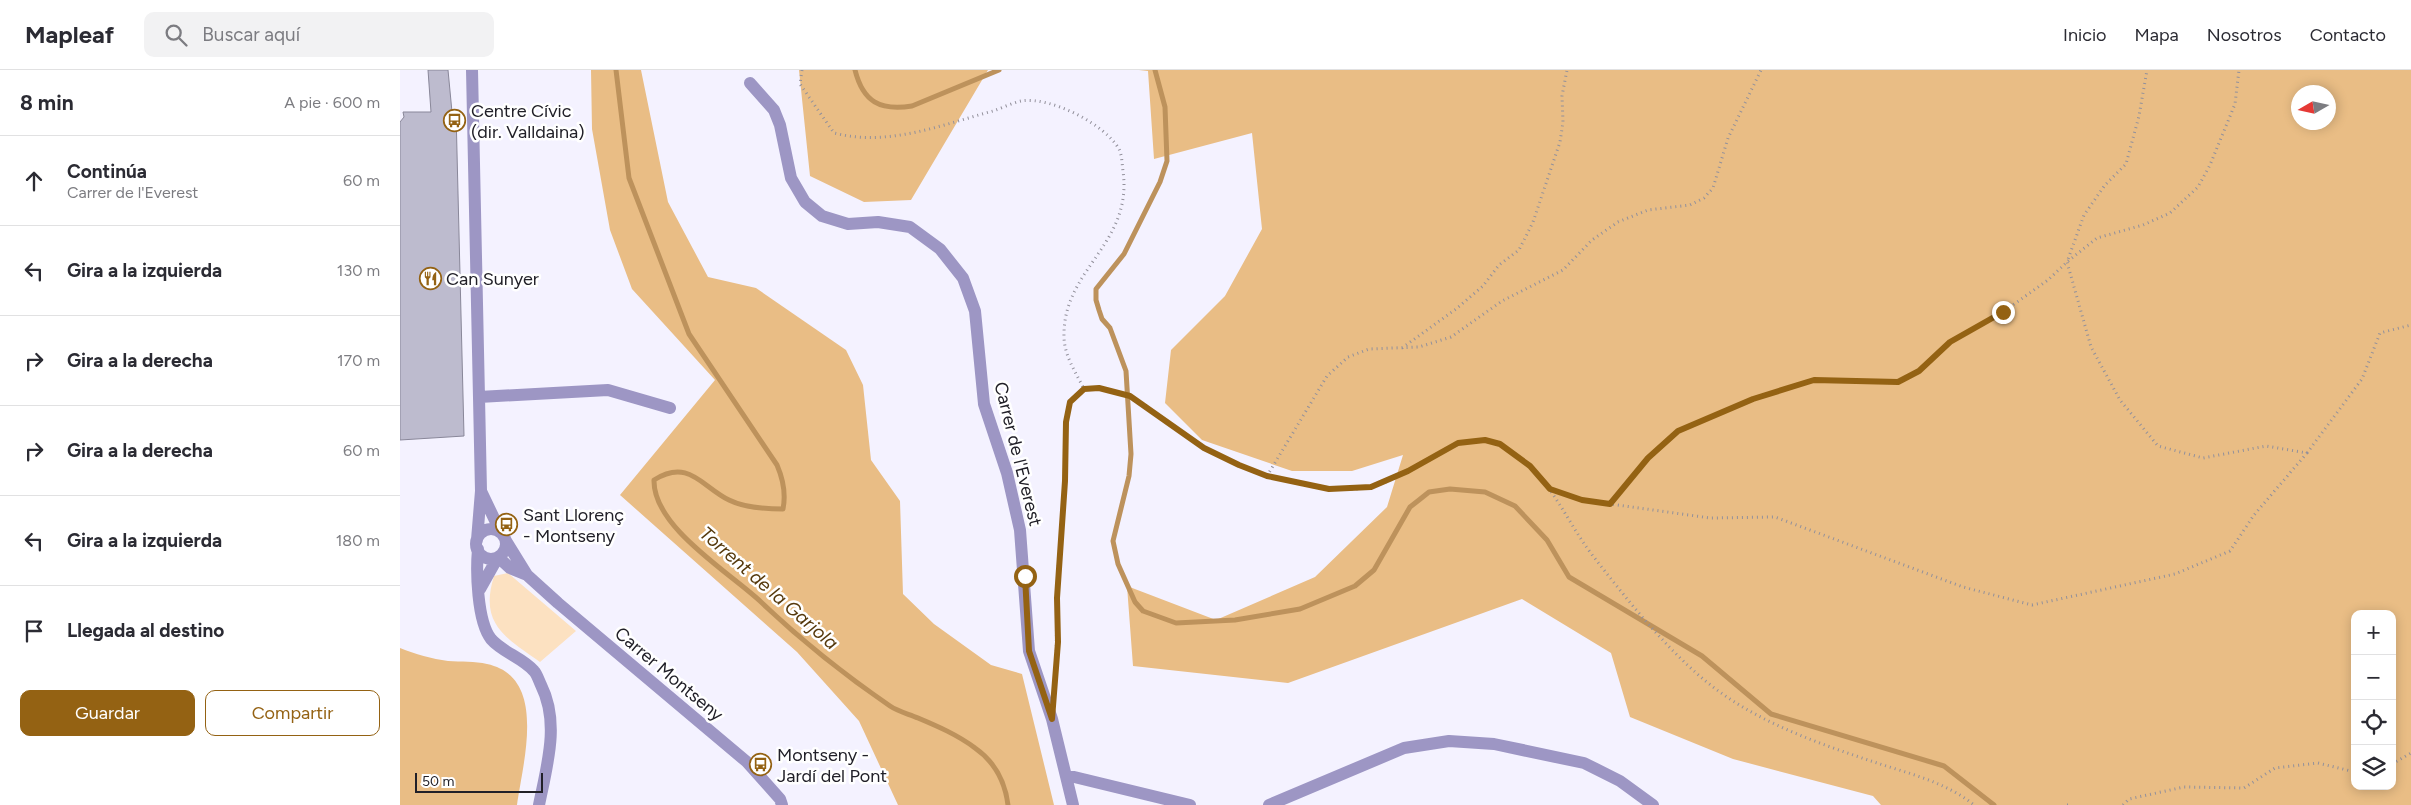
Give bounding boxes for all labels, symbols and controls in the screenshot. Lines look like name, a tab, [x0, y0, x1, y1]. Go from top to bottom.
search box	[144, 12, 494, 57]
text: Mapleaf	[25, 20, 114, 49]
icon: search	[162, 21, 190, 49]
text: Buscar aquí	[202, 23, 300, 46]
text: Inicio	[2063, 24, 2107, 46]
text: Mapa	[2135, 24, 2179, 46]
text: Nosotros	[2207, 24, 2282, 46]
text: Contacto	[2310, 24, 2386, 46]
north arrow	[2291, 85, 2336, 130]
text: 8 min	[20, 90, 74, 115]
text: A pie · 600 m	[284, 93, 380, 112]
place label: Centre Cívic (dir. Valldaina)	[471, 100, 585, 143]
bus stop icon: Centre Cívic (dir. Valldaina)	[443, 109, 467, 133]
text: Continúa	[67, 160, 147, 183]
icon: ahead	[20, 167, 48, 195]
text: 60 m	[343, 171, 380, 190]
text: Carrer de l'Everest	[67, 183, 198, 202]
icon: left	[20, 257, 48, 285]
text: Gira a la izquierda	[67, 259, 222, 282]
text: 130 m	[337, 261, 380, 280]
restaurant icon: Can Sunyer	[418, 267, 442, 291]
place label: Can Sunyer	[446, 268, 539, 290]
route end	[1992, 301, 2015, 324]
icon: right	[20, 347, 48, 375]
text: Gira a la derecha	[67, 349, 213, 372]
text: 170 m	[337, 351, 380, 370]
street label: Carrer de l'Everest	[989, 380, 1047, 529]
icon: right	[20, 437, 48, 465]
text: Gira a la derecha	[67, 439, 213, 462]
text: 60 m	[343, 441, 380, 460]
place label: Sant Llorenç - Montseny	[523, 504, 624, 547]
bus stop icon: Sant Llorenç - Montseny	[495, 513, 519, 537]
water label: Torrent de la Garjola	[695, 522, 843, 654]
icon: left	[20, 527, 48, 555]
text: Gira a la izquierda	[67, 529, 222, 552]
text: 180 m	[336, 531, 380, 550]
route start	[1014, 565, 1037, 588]
map controls	[2351, 610, 2396, 790]
button: +	[2351, 610, 2396, 655]
icon: arrive	[20, 617, 48, 645]
text: Llegada al destino	[67, 619, 224, 642]
street label: Carrer Montseny	[610, 622, 728, 726]
button: −	[2351, 655, 2396, 700]
button: Guardar	[20, 690, 195, 736]
button: Compartir	[205, 690, 380, 736]
button: locate	[2351, 700, 2396, 745]
place label: Montseny - Jardí del Pont	[777, 744, 887, 787]
button: layers	[2351, 745, 2396, 790]
bus stop icon: Montseny - Jardí del Pont	[749, 753, 773, 777]
scale bar	[415, 770, 542, 793]
text: 50 m	[422, 773, 454, 790]

